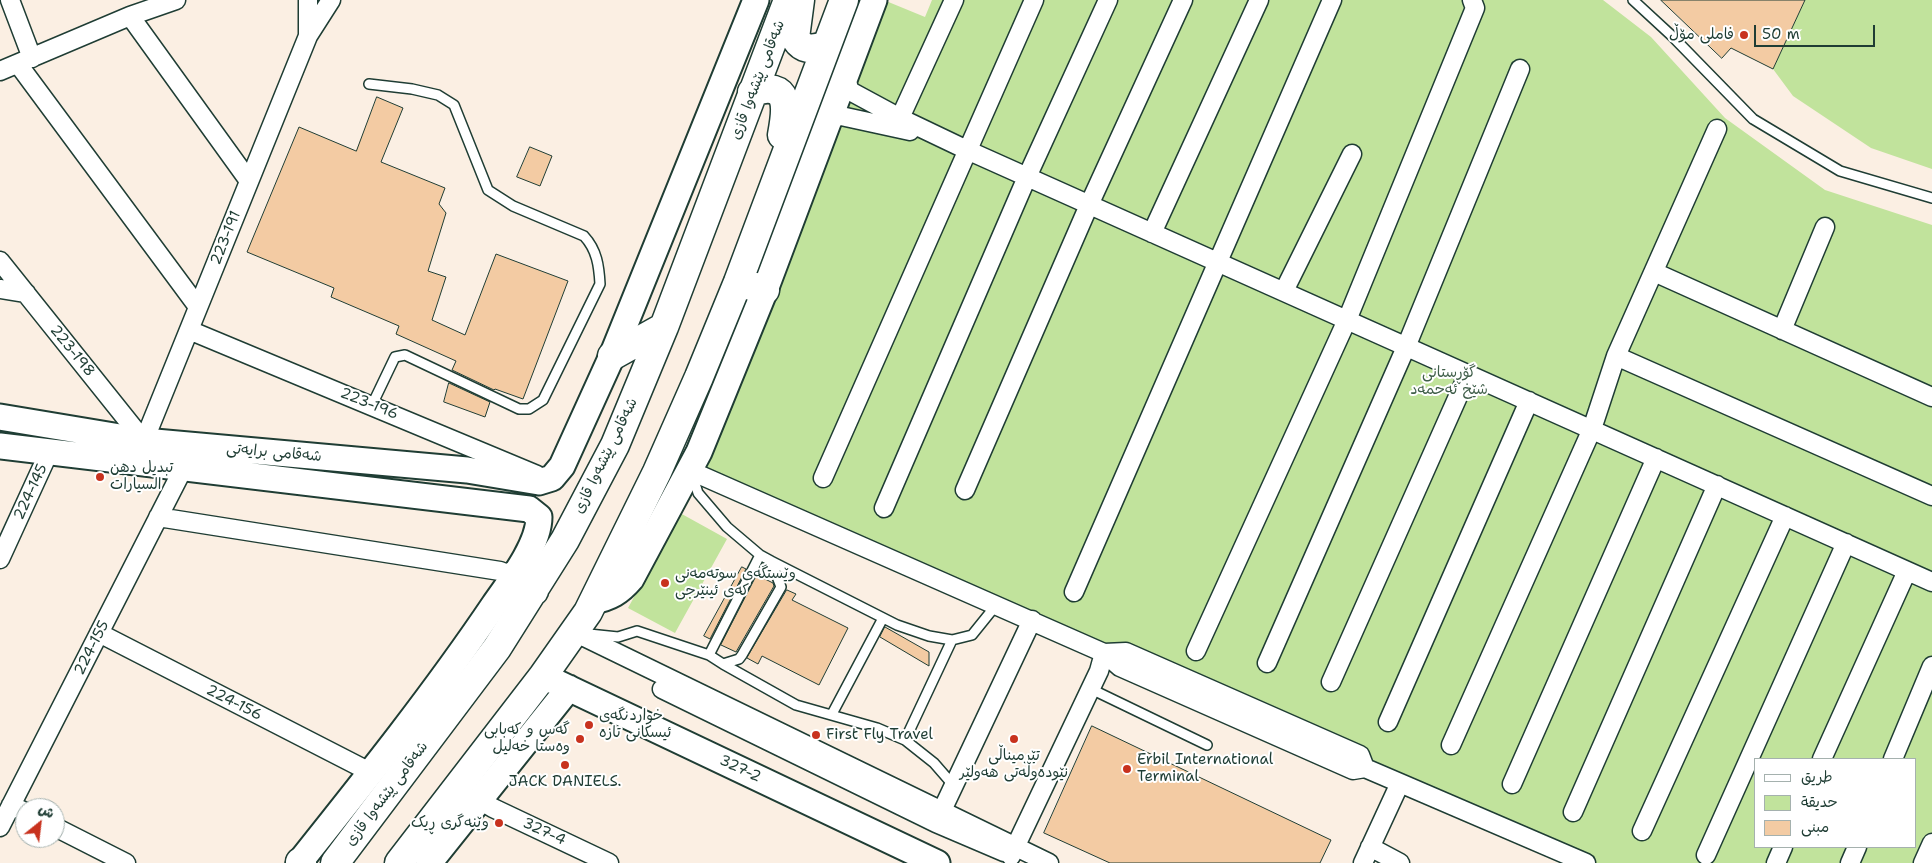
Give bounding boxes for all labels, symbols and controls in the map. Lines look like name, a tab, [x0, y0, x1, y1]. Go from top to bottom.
scale bar	[1757, 15, 1878, 47]
street label: شەقامی پێشەوا قازی	[727, 18, 789, 142]
text: 50 m	[1762, 24, 1800, 44]
place label: فاملی مۆڵ	[1669, 26, 1734, 44]
marker: فاملی مۆڵ	[1738, 29, 1750, 41]
street label: 223-191	[207, 208, 245, 268]
street label: 223-198	[46, 322, 98, 380]
park label: گۆڕستانی شێخ ئەحمەد	[1410, 364, 1488, 399]
street label: 223-196	[337, 384, 401, 424]
street label: شەقامی پێشەوا قازی	[570, 395, 642, 517]
street label: شەقامی برایەتی	[226, 440, 322, 466]
place label: تبديل دهن السيارات	[110, 459, 173, 494]
street label: 224-145	[10, 461, 52, 523]
marker: تبديل دهن السيارات	[94, 471, 106, 483]
place label: وێستگەی سوتەمەنی کەی ئینێرجی	[675, 565, 796, 600]
marker: وێستگەی سوتەمەنی کەی ئینێرجی	[659, 577, 671, 589]
street label: 224-155	[71, 618, 113, 678]
street label: 224-156	[203, 681, 265, 725]
place label: خواردنگەی ئیسکانی تازە	[599, 707, 671, 742]
marker: خواردنگەی ئیسکانی تازە	[583, 719, 595, 731]
place label: گەس و کەبابی وەستا خەلیل	[484, 721, 570, 756]
place label: First Fly Travel	[826, 726, 933, 744]
marker: First Fly Travel	[810, 729, 822, 741]
marker: گەس و کەبابی وەستا خەلیل	[574, 733, 586, 745]
marker: تێرمیناڵی نێودەوڵەتی هەولێر	[1008, 733, 1020, 745]
street label: شەقامی پێشەوا قازی	[342, 738, 432, 850]
place label: تێرمیناڵی نێودەوڵەتی هەولێر	[960, 747, 1068, 782]
place label: Erbil International Terminal	[1137, 751, 1273, 786]
street label: 327-2	[716, 752, 764, 786]
legend	[1754, 758, 1917, 848]
marker: JACK DANIELS.	[559, 759, 571, 771]
marker: Erbil International Terminal	[1121, 763, 1133, 775]
text: طريق	[1801, 767, 1833, 787]
place label: JACK DANIELS.	[509, 773, 621, 791]
text: حديقة	[1801, 792, 1838, 812]
north arrow	[15, 798, 65, 848]
text: ش	[36, 799, 58, 822]
place label: وێنەگری ڕیک	[411, 814, 489, 832]
street label: 327-4	[520, 814, 568, 850]
marker: وێنەگری ڕیک	[493, 817, 505, 829]
text: مبنى	[1801, 817, 1829, 837]

